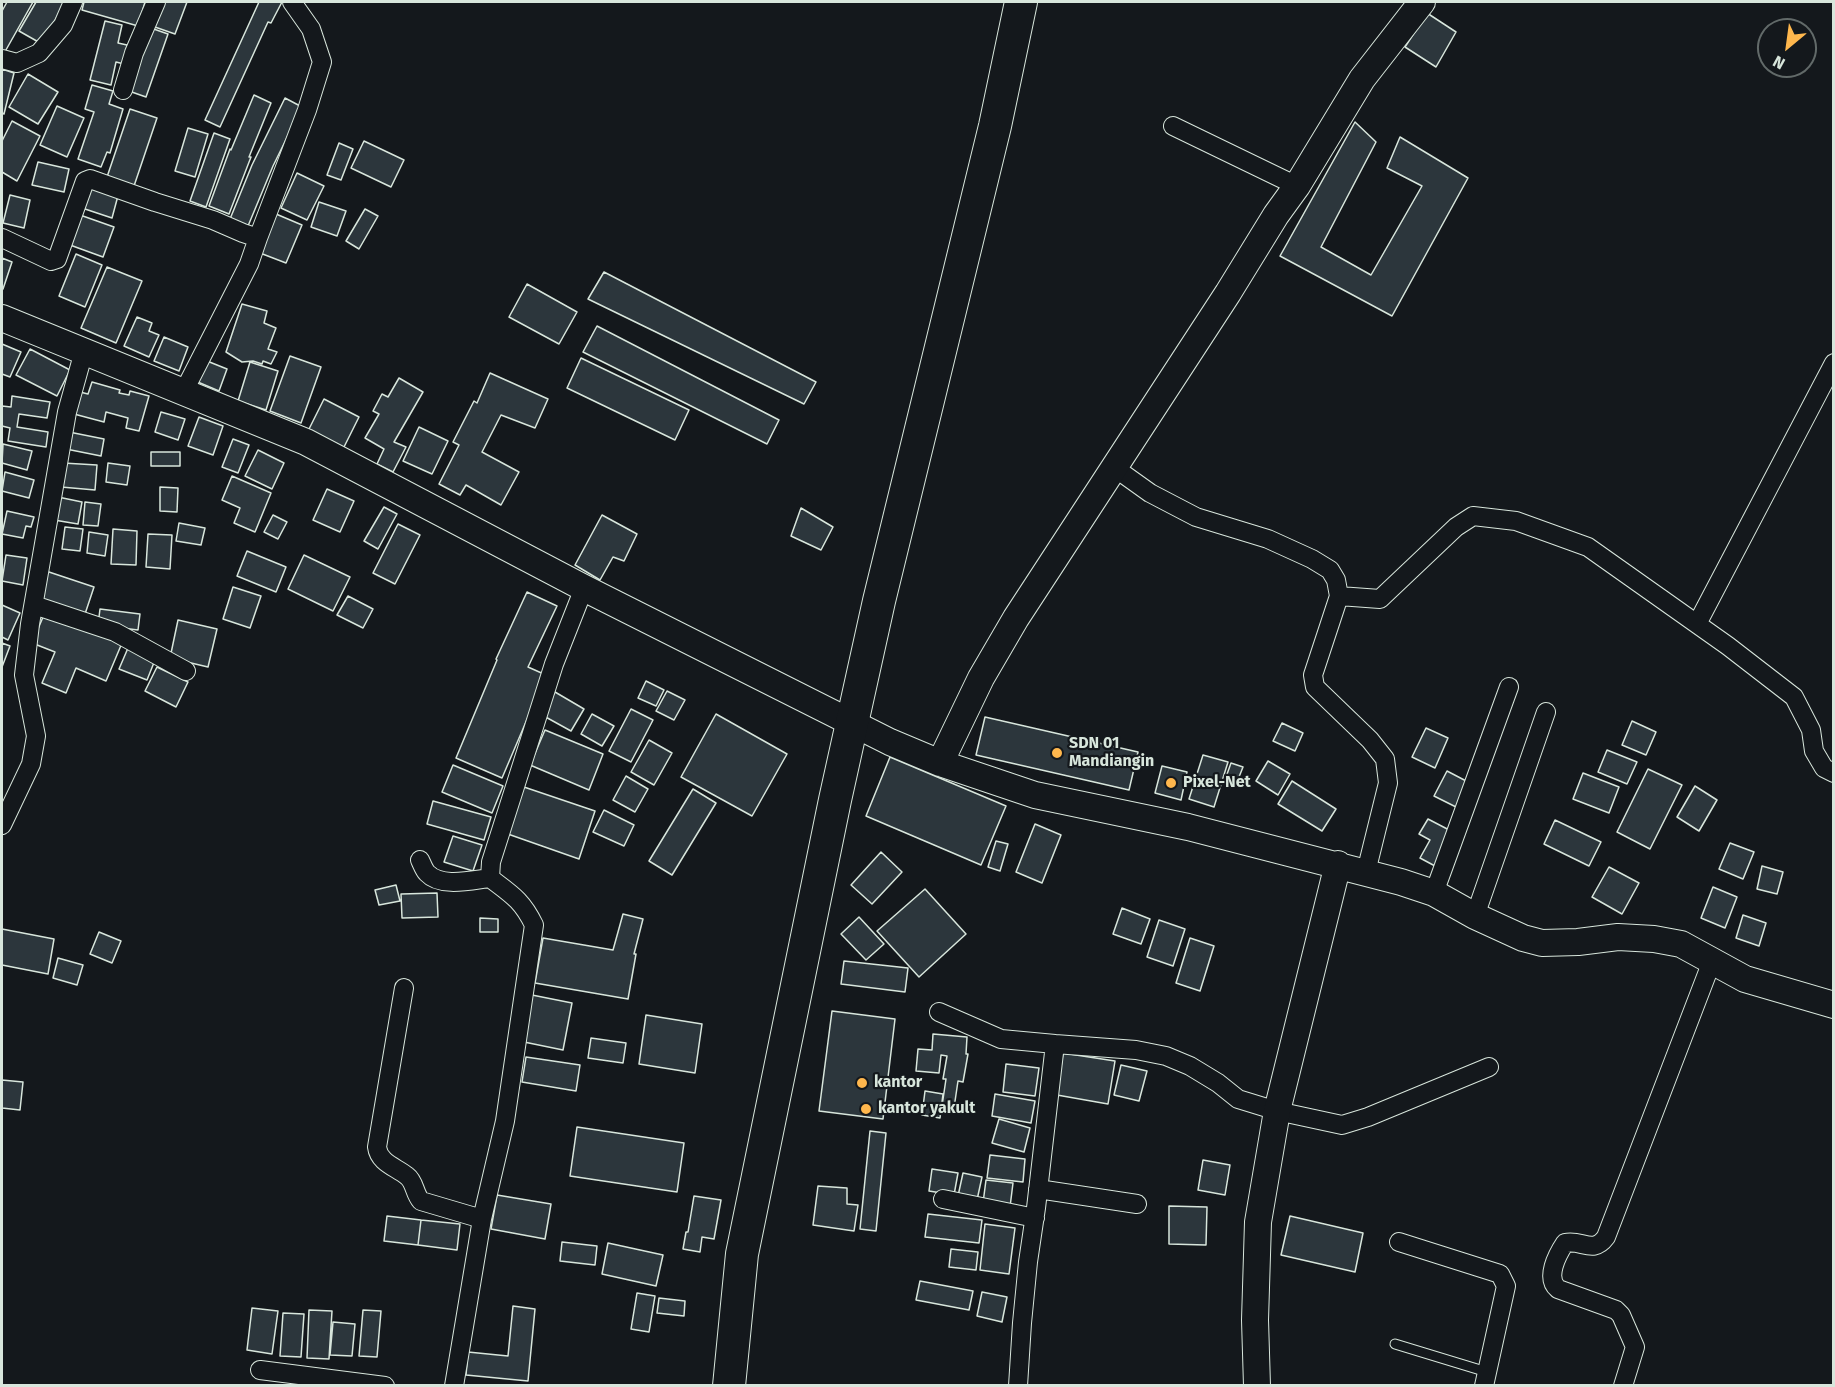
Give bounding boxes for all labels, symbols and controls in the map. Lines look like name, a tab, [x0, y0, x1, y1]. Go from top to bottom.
north arrow	[1757, 18, 1817, 78]
text: N	[1770, 52, 1788, 73]
place label: SDN 01 Mandiangin	[1069, 734, 1154, 772]
marker: SDN 01 Mandiangin	[1050, 746, 1064, 760]
place label: Pixel-Net	[1183, 773, 1251, 793]
marker: Pixel-Net	[1164, 776, 1178, 790]
place label: kantor	[874, 1073, 922, 1093]
marker: kantor	[855, 1076, 869, 1090]
place label: kantor yakult	[878, 1099, 976, 1119]
marker: kantor yakult	[859, 1102, 873, 1116]

